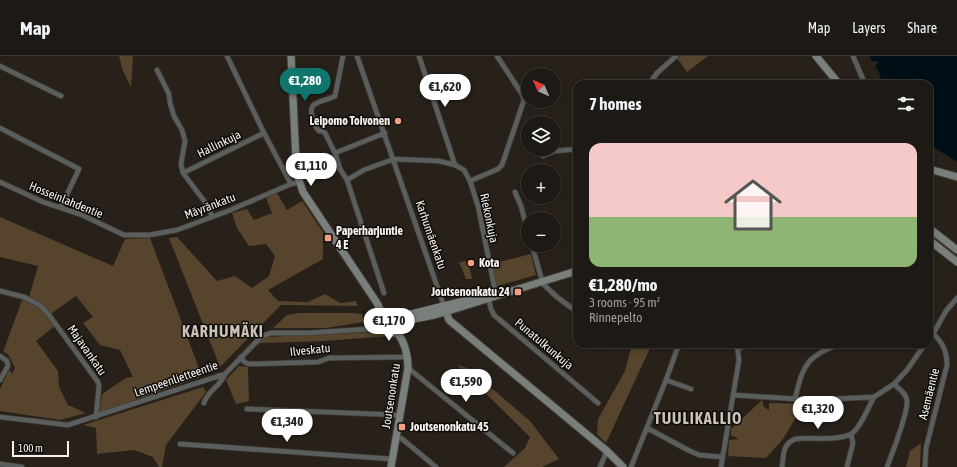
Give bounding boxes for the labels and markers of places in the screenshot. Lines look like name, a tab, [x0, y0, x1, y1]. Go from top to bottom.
pin: €1,280	[272, 68, 338, 102]
pin: €1,620	[412, 74, 478, 108]
place label: Leipomo Toivonen	[309, 114, 390, 128]
marker: Leipomo Toivonen	[393, 116, 403, 126]
pin: €1,110	[278, 153, 344, 187]
place label: Paperharjuntie 4 E	[335, 224, 403, 252]
marker: Paperharjuntie 4 E	[323, 233, 333, 243]
place label: Kota	[479, 256, 500, 270]
marker: Kota	[466, 258, 476, 268]
place label: Joutsenonkatu 24	[430, 285, 510, 299]
marker: Joutsenonkatu 24	[513, 287, 523, 297]
pin: €1,170	[356, 308, 422, 342]
pin: €1,590	[433, 369, 499, 403]
pin: €1,320	[785, 396, 851, 430]
pin: €1,340	[254, 409, 320, 443]
place label: Joutsenonkatu 45	[409, 420, 489, 434]
marker: Joutsenonkatu 45	[397, 422, 407, 432]

